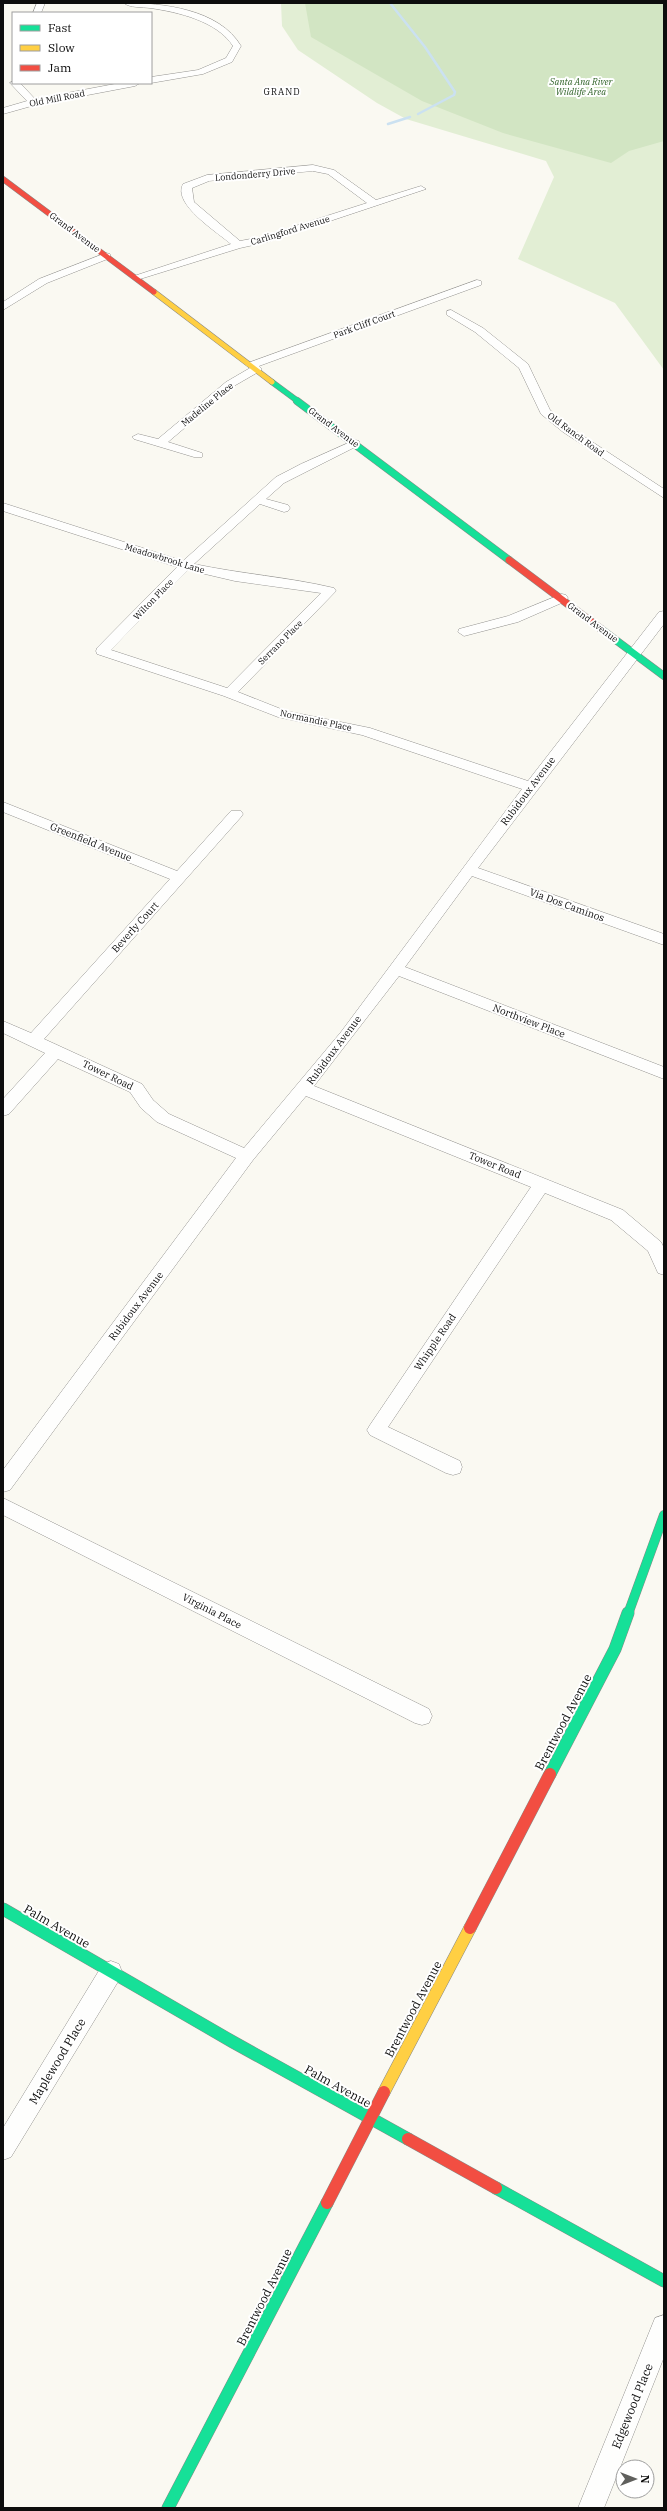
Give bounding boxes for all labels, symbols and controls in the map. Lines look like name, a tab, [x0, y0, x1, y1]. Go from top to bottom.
legend	[12, 12, 152, 84]
text: Fast	[48, 20, 72, 35]
text: Slow	[48, 40, 75, 55]
text: Jam	[48, 60, 72, 75]
park label: Santa Ana River Wildlife Area	[549, 76, 613, 97]
district label: GRAND	[263, 86, 301, 97]
street label: Old Mill Road	[28, 87, 86, 109]
street label: Londonderry Drive	[214, 165, 296, 183]
street label: Grand Avenue	[48, 209, 103, 255]
street label: Carlingford Avenue	[249, 213, 331, 247]
street label: Park Cliff Court	[332, 308, 396, 340]
street label: Madeline Place	[179, 380, 235, 428]
street label: Grand Avenue	[307, 404, 362, 450]
street label: Old Ranch Road	[546, 410, 607, 459]
street label: Meadowbrook Lane	[124, 541, 206, 575]
street label: Wilton Place	[131, 576, 175, 622]
street label: Grand Avenue	[566, 599, 621, 645]
street label: Serrano Place	[255, 617, 305, 667]
street label: Normandie Place	[279, 707, 353, 733]
street label: Rubidoux Avenue	[498, 754, 558, 828]
street label: Greenfield Avenue	[48, 820, 134, 864]
street label: Via Dos Caminos	[528, 885, 606, 925]
street label: Beverly Court	[109, 899, 162, 955]
street label: Northview Place	[491, 1001, 567, 1041]
street label: Rubidoux Avenue	[304, 1013, 364, 1087]
street label: Tower Road	[80, 1057, 136, 1093]
street label: Tower Road	[467, 1149, 523, 1181]
street label: Rubidoux Avenue	[106, 1269, 166, 1343]
street label: Whipple Road	[411, 1311, 459, 1373]
street label: Virginia Place	[180, 1590, 244, 1632]
street label: Brentwood Avenue	[531, 1671, 595, 1773]
street label: Palm Avenue	[21, 1901, 93, 1951]
street label: Brentwood Avenue	[381, 1958, 445, 2060]
street label: Maplewood Place	[25, 2015, 89, 2107]
street label: Palm Avenue	[302, 2062, 374, 2110]
street label: Brentwood Avenue	[233, 2246, 295, 2348]
street label: Edgewood Place	[608, 2361, 656, 2451]
north arrow	[615, 2459, 655, 2499]
text: N	[638, 2475, 652, 2484]

